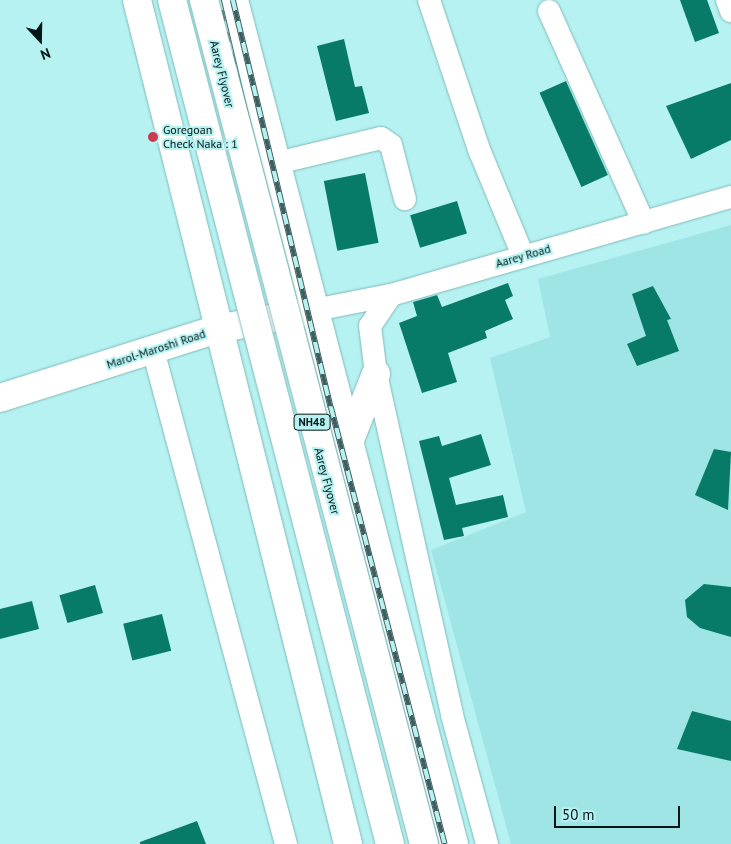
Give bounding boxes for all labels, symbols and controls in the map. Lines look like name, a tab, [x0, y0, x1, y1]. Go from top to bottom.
north arrow	[15, 15, 65, 65]
street label: Aarey Flyover	[207, 39, 237, 109]
text: N	[38, 44, 53, 64]
place label: Goregoan Check Naka : 1	[163, 123, 238, 151]
marker: Goregoan Check Naka : 1	[147, 131, 159, 143]
street label: Aarey Road	[494, 241, 552, 271]
street label: Marol-Maroshi Road	[105, 326, 207, 372]
road number: NH48	[293, 414, 331, 431]
street label: Aarey Flyover	[311, 446, 343, 516]
scale bar	[556, 796, 682, 828]
text: 50 m	[562, 805, 595, 824]

